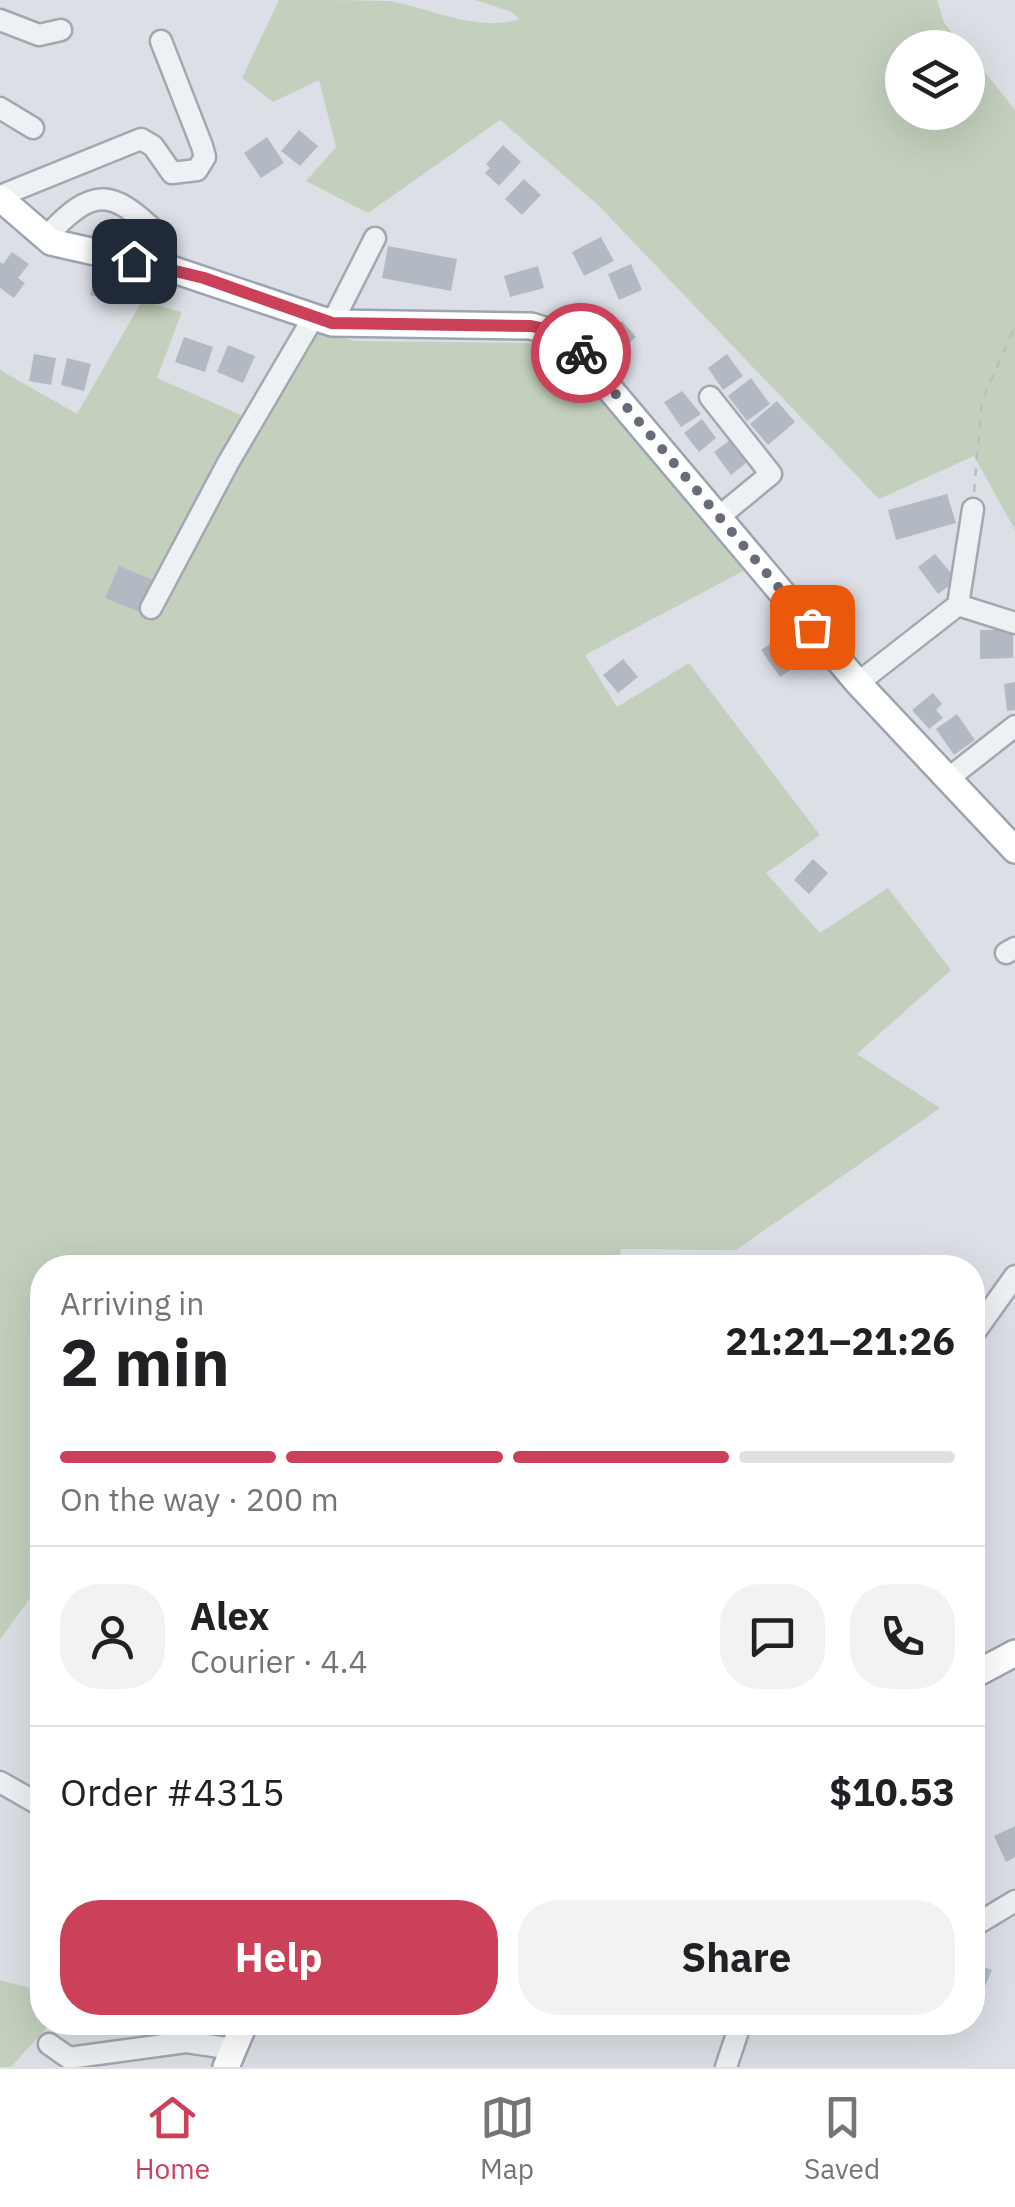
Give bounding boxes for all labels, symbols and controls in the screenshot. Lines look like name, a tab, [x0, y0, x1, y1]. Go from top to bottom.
map controls	[885, 30, 985, 130]
button: layers	[885, 30, 985, 130]
pin	[92, 219, 177, 304]
icon: home	[107, 234, 162, 289]
courier	[531, 303, 631, 403]
icon: bike	[554, 326, 609, 381]
pin	[770, 585, 855, 670]
icon: bag	[785, 600, 840, 655]
text: Arriving in	[60, 1282, 205, 1324]
text: 21:21–21:26	[725, 1316, 955, 1365]
text: 2 min	[60, 1319, 230, 1404]
text: On the way · 200 m	[60, 1478, 339, 1520]
button: person	[60, 1584, 165, 1689]
button: chat	[720, 1584, 825, 1689]
button: phone	[850, 1584, 955, 1689]
text: Alex	[190, 1591, 270, 1640]
text: Courier · 4.4	[190, 1640, 368, 1682]
text: Order #4315	[60, 1767, 285, 1816]
text: $10.53	[829, 1767, 955, 1816]
button: Help	[60, 1900, 498, 2015]
button: Share	[518, 1900, 955, 2015]
tab: Home	[135, 2090, 210, 2187]
tab: Map	[480, 2090, 535, 2187]
tab: Saved	[804, 2090, 880, 2187]

